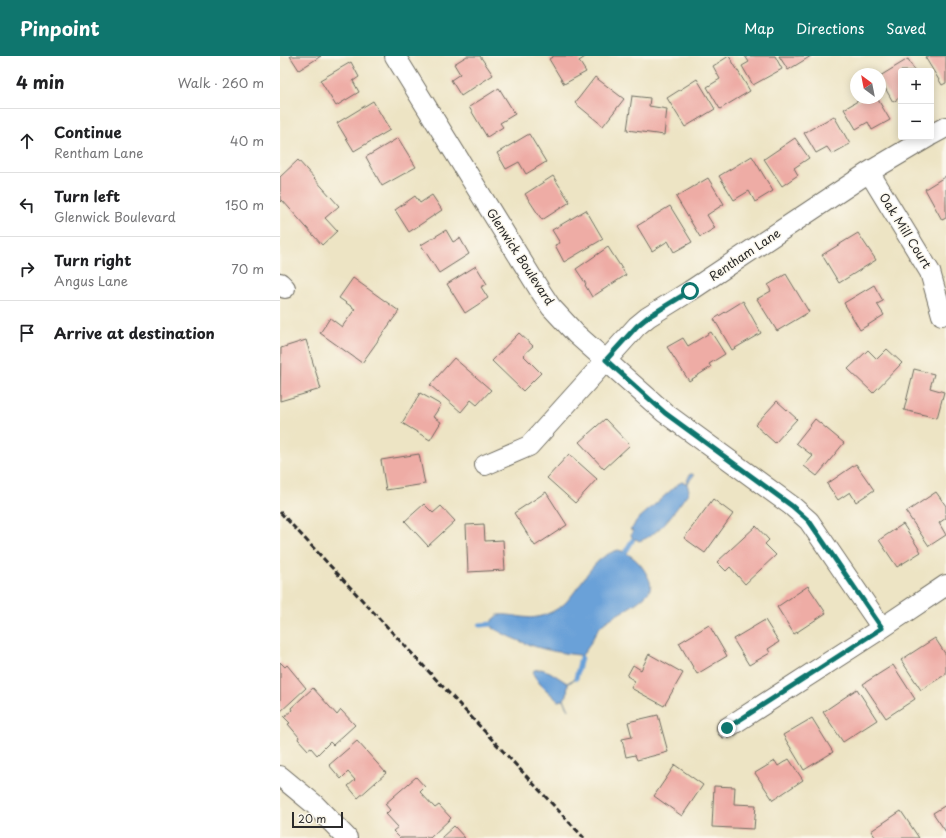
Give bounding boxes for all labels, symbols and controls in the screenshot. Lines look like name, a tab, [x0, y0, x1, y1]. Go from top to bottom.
text: Pinpoint	[20, 14, 100, 42]
text: Map	[744, 18, 774, 39]
text: Directions	[796, 18, 864, 39]
text: Saved	[886, 18, 926, 39]
north arrow	[850, 68, 886, 104]
map controls	[898, 68, 934, 140]
button: +	[898, 68, 934, 104]
text: 4 min	[16, 69, 64, 95]
text: Walk · 260 m	[178, 73, 264, 92]
button: −	[898, 104, 934, 140]
text: Continue	[54, 120, 122, 143]
icon: ahead	[16, 130, 38, 152]
text: 40 m	[230, 131, 264, 150]
text: Rentham Lane	[54, 143, 144, 162]
text: Turn left	[54, 184, 120, 207]
street label: Oak Mill Court	[875, 189, 936, 272]
icon: left	[16, 194, 38, 216]
text: 150 m	[225, 195, 264, 214]
street label: Glenwick Boulevard	[483, 204, 559, 309]
text: Glenwick Boulevard	[54, 207, 176, 226]
street label: Rentham Lane	[705, 223, 784, 285]
text: Turn right	[54, 248, 131, 271]
icon: right	[16, 258, 38, 280]
text: 70 m	[231, 259, 264, 278]
text: Angus Lane	[54, 271, 128, 290]
route start	[681, 282, 699, 300]
text: Arrive at destination	[54, 321, 215, 344]
icon: arrive	[16, 322, 38, 344]
route end	[718, 719, 736, 737]
scale bar	[292, 810, 343, 829]
text: 20 m	[298, 810, 326, 827]

